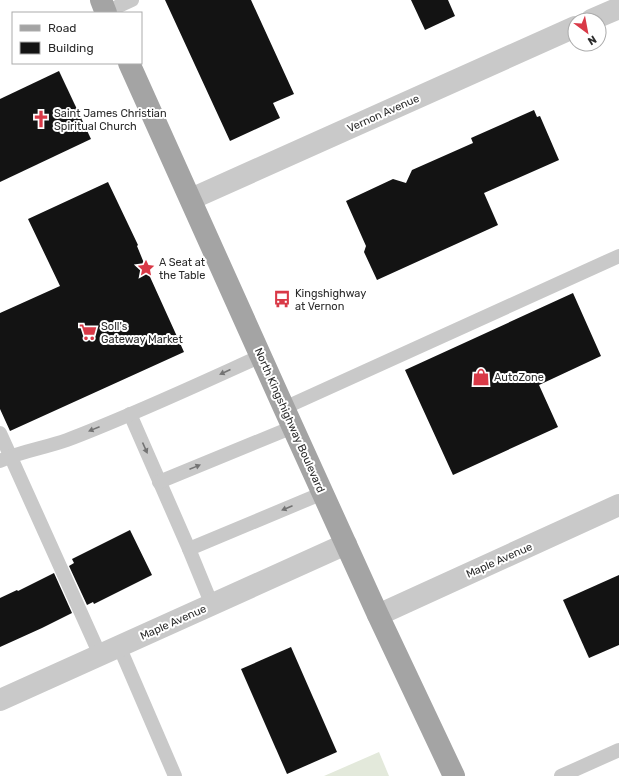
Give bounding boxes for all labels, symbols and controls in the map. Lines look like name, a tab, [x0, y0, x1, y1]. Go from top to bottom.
legend	[12, 12, 142, 64]
north arrow	[567, 12, 607, 52]
text: Road	[48, 21, 76, 35]
text: N	[585, 32, 599, 48]
text: Building	[48, 41, 94, 55]
street label: Vernon Avenue	[345, 92, 421, 135]
place label: Saint James Christian Spiritual Church	[54, 107, 167, 133]
church icon: Saint James Christian Spiritual Church	[31, 109, 51, 129]
place label: A Seat at the Table	[159, 256, 206, 282]
place icon: A Seat at the Table	[136, 258, 156, 278]
place label: Kingshighway at Vernon	[295, 287, 366, 313]
bus stop icon: Kingshighway at Vernon	[272, 289, 292, 309]
place label: Soll's Gateway Market	[101, 320, 183, 346]
supermarket icon: Soll's Gateway Market	[78, 322, 98, 342]
street label: North Kingshighway Boulevard	[252, 346, 327, 495]
shop icon: AutoZone	[471, 367, 491, 387]
one-way arrow	[220, 369, 231, 375]
place label: AutoZone	[494, 371, 544, 384]
one-way arrow	[88, 426, 99, 432]
one-way arrow	[141, 442, 148, 454]
one-way arrow	[190, 463, 202, 469]
one-way arrow	[282, 505, 293, 511]
street label: Maple Avenue	[464, 540, 534, 581]
street label: Maple Avenue	[138, 602, 208, 643]

